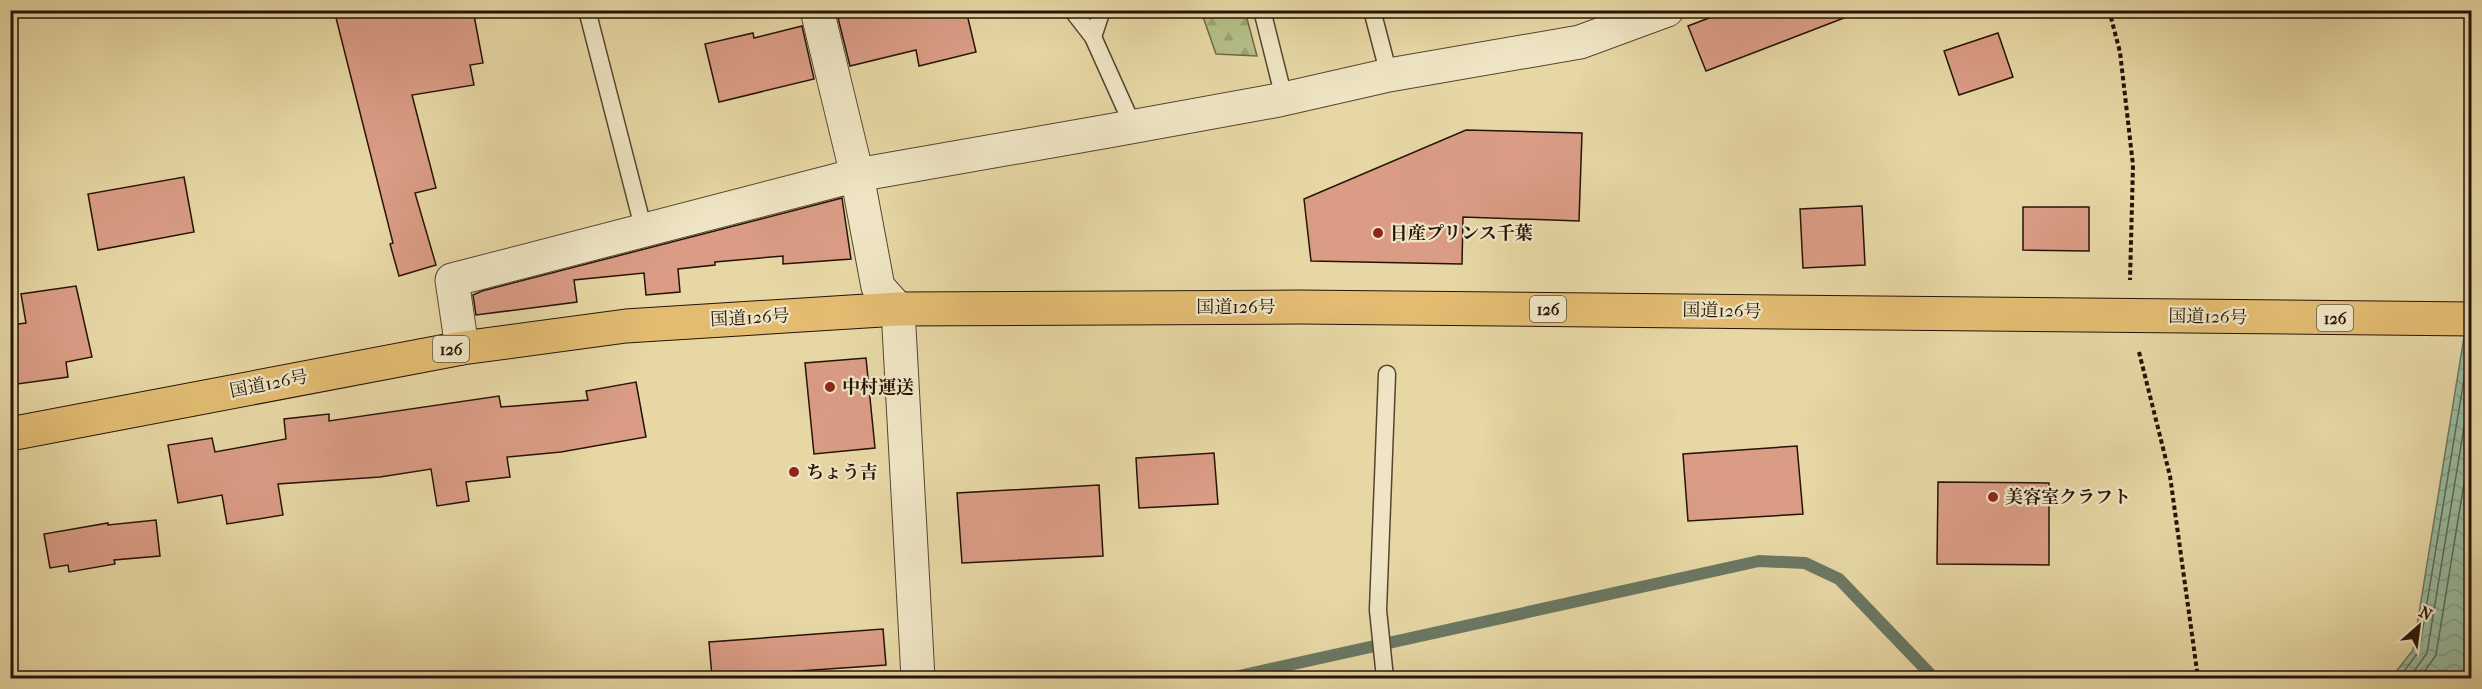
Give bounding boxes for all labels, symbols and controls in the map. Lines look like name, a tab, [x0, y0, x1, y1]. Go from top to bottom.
place label: 日産プリンス千葉	[1390, 223, 1533, 244]
marker: 日産プリンス千葉	[1371, 226, 1385, 240]
road number: 126	[1530, 296, 1566, 322]
street label: 国道126号	[1196, 297, 1276, 318]
street label: 国道126号	[1682, 300, 1762, 322]
street label: 国道126号	[710, 305, 790, 331]
road number: 126	[2317, 305, 2353, 331]
street label: 国道126号	[2168, 306, 2248, 328]
road number: 126	[433, 336, 469, 362]
street label: 国道126号	[228, 366, 310, 402]
place label: 中村運送	[842, 377, 914, 398]
marker: 中村運送	[823, 380, 837, 394]
place label: ちょう吉	[806, 462, 878, 483]
marker: ちょう吉	[787, 465, 801, 479]
place label: 美容室クラフト	[2005, 487, 2131, 508]
marker: 美容室クラフト	[1986, 490, 2000, 504]
north arrow	[2389, 596, 2449, 656]
text: N	[2416, 602, 2436, 625]

